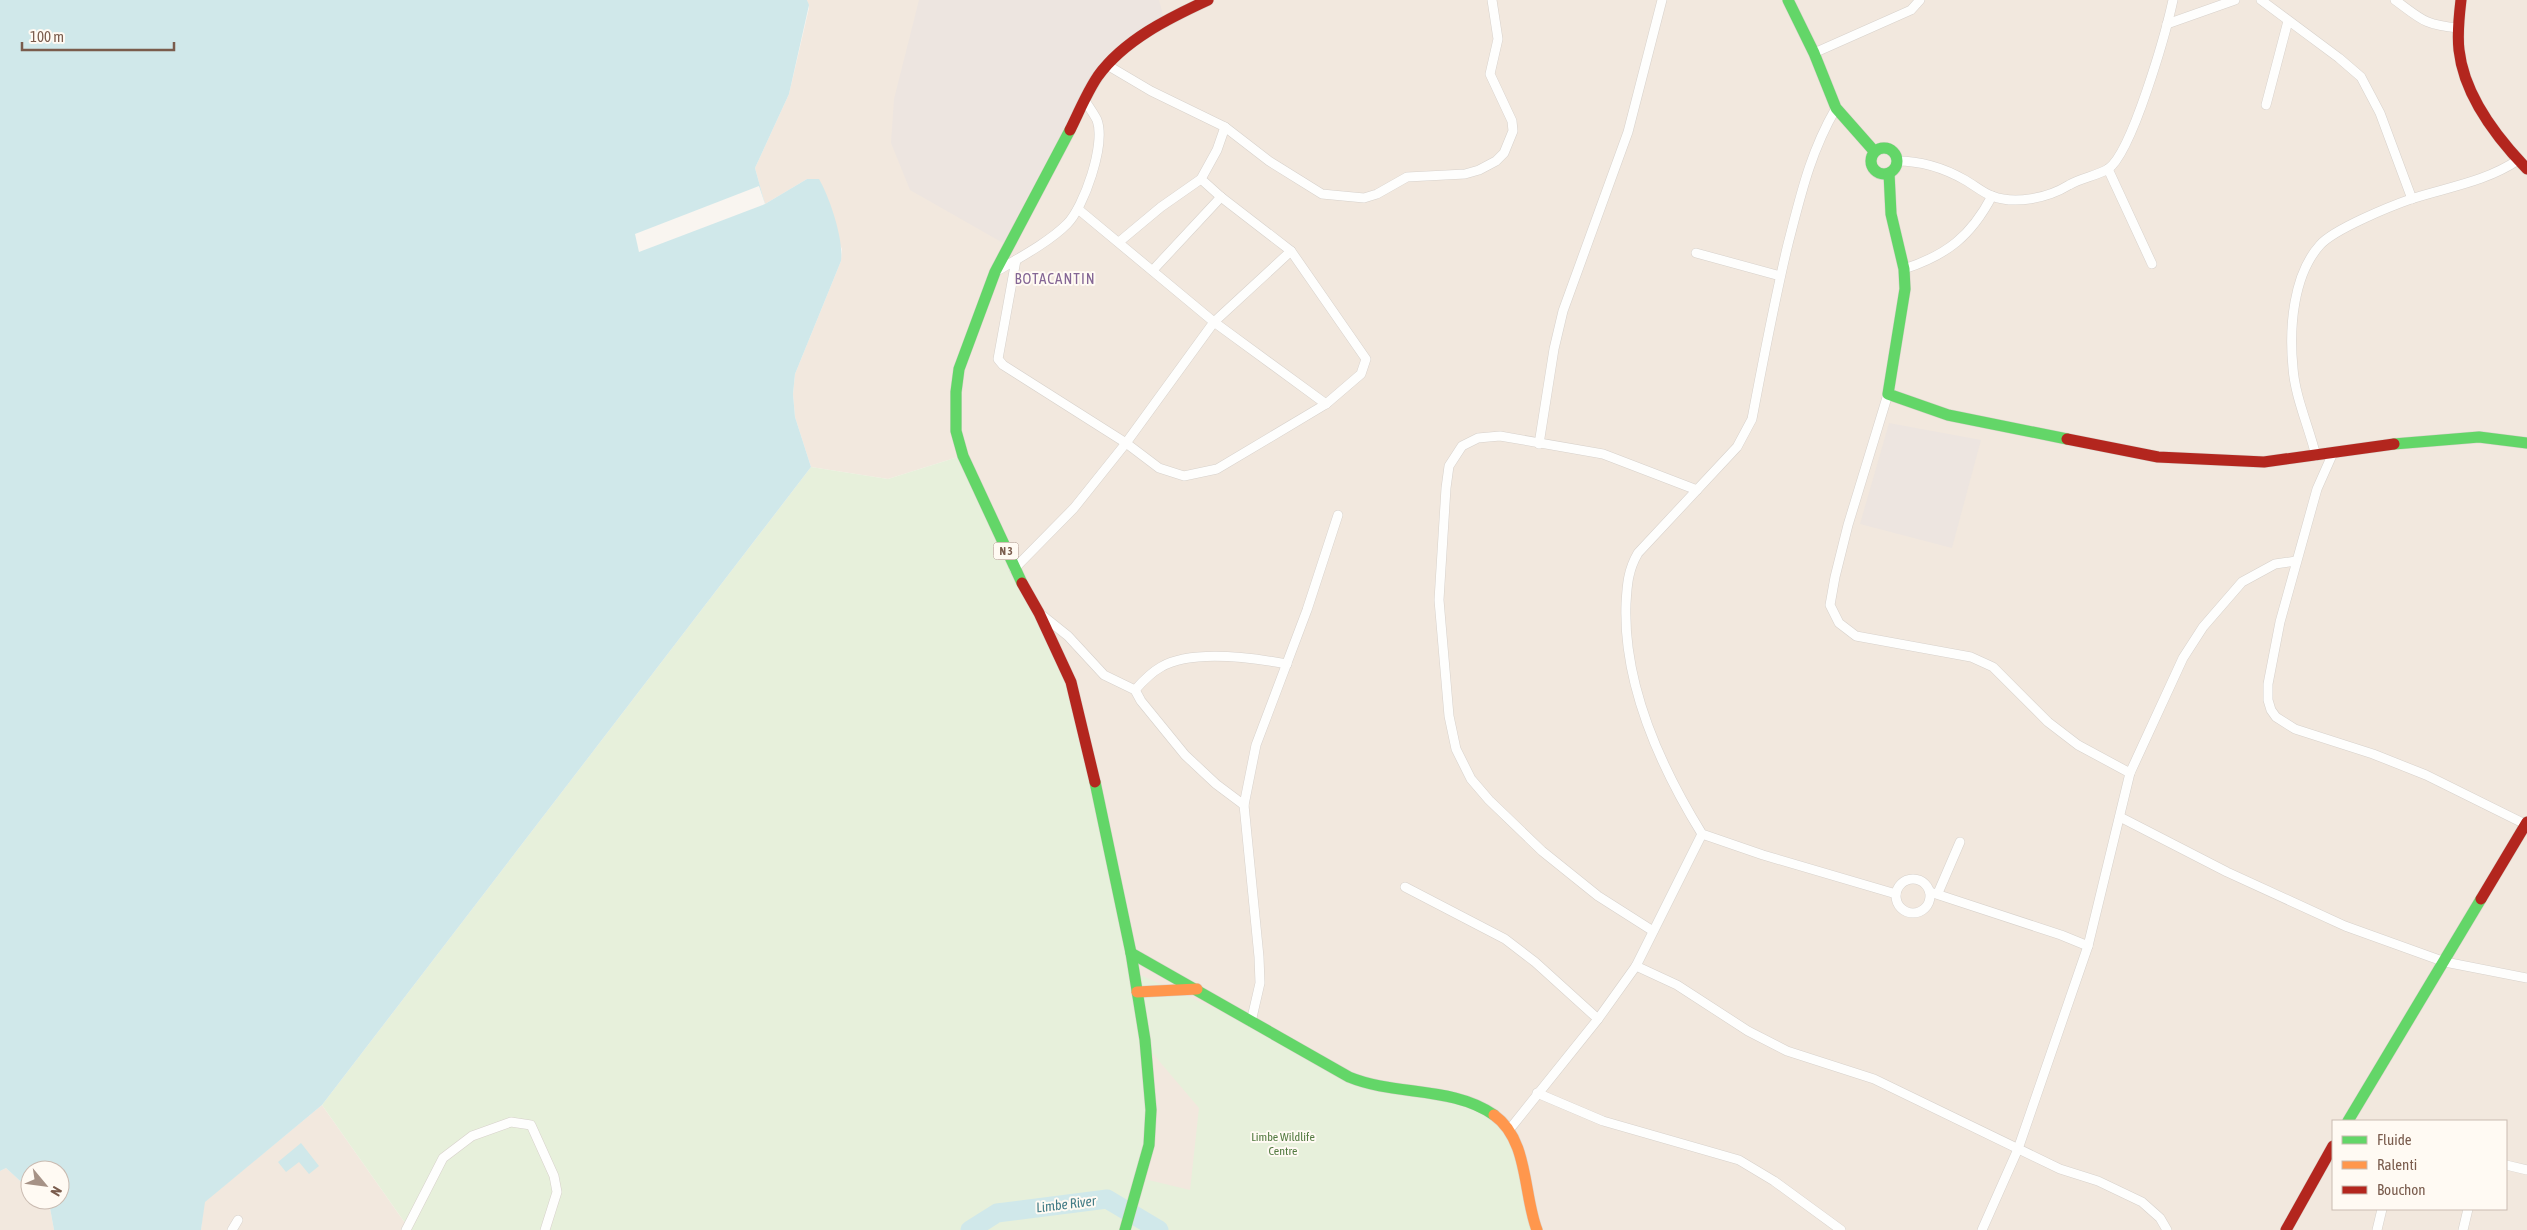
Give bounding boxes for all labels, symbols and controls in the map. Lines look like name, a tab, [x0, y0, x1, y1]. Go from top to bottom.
scale bar	[22, 20, 175, 52]
text: 100 m	[30, 28, 64, 45]
district label: BOTACANTIN	[1014, 270, 1096, 287]
road number: N 3	[994, 542, 1018, 560]
legend	[2332, 1120, 2507, 1210]
park label: Limbe Wildlife Centre	[1251, 1130, 1315, 1158]
text: Fluide	[2377, 1131, 2412, 1148]
text: Ralenti	[2377, 1156, 2417, 1173]
north arrow	[20, 1160, 70, 1210]
text: Bouchon	[2377, 1181, 2426, 1198]
text: N	[47, 1184, 65, 1199]
water label: Limbe River	[1035, 1192, 1098, 1216]

